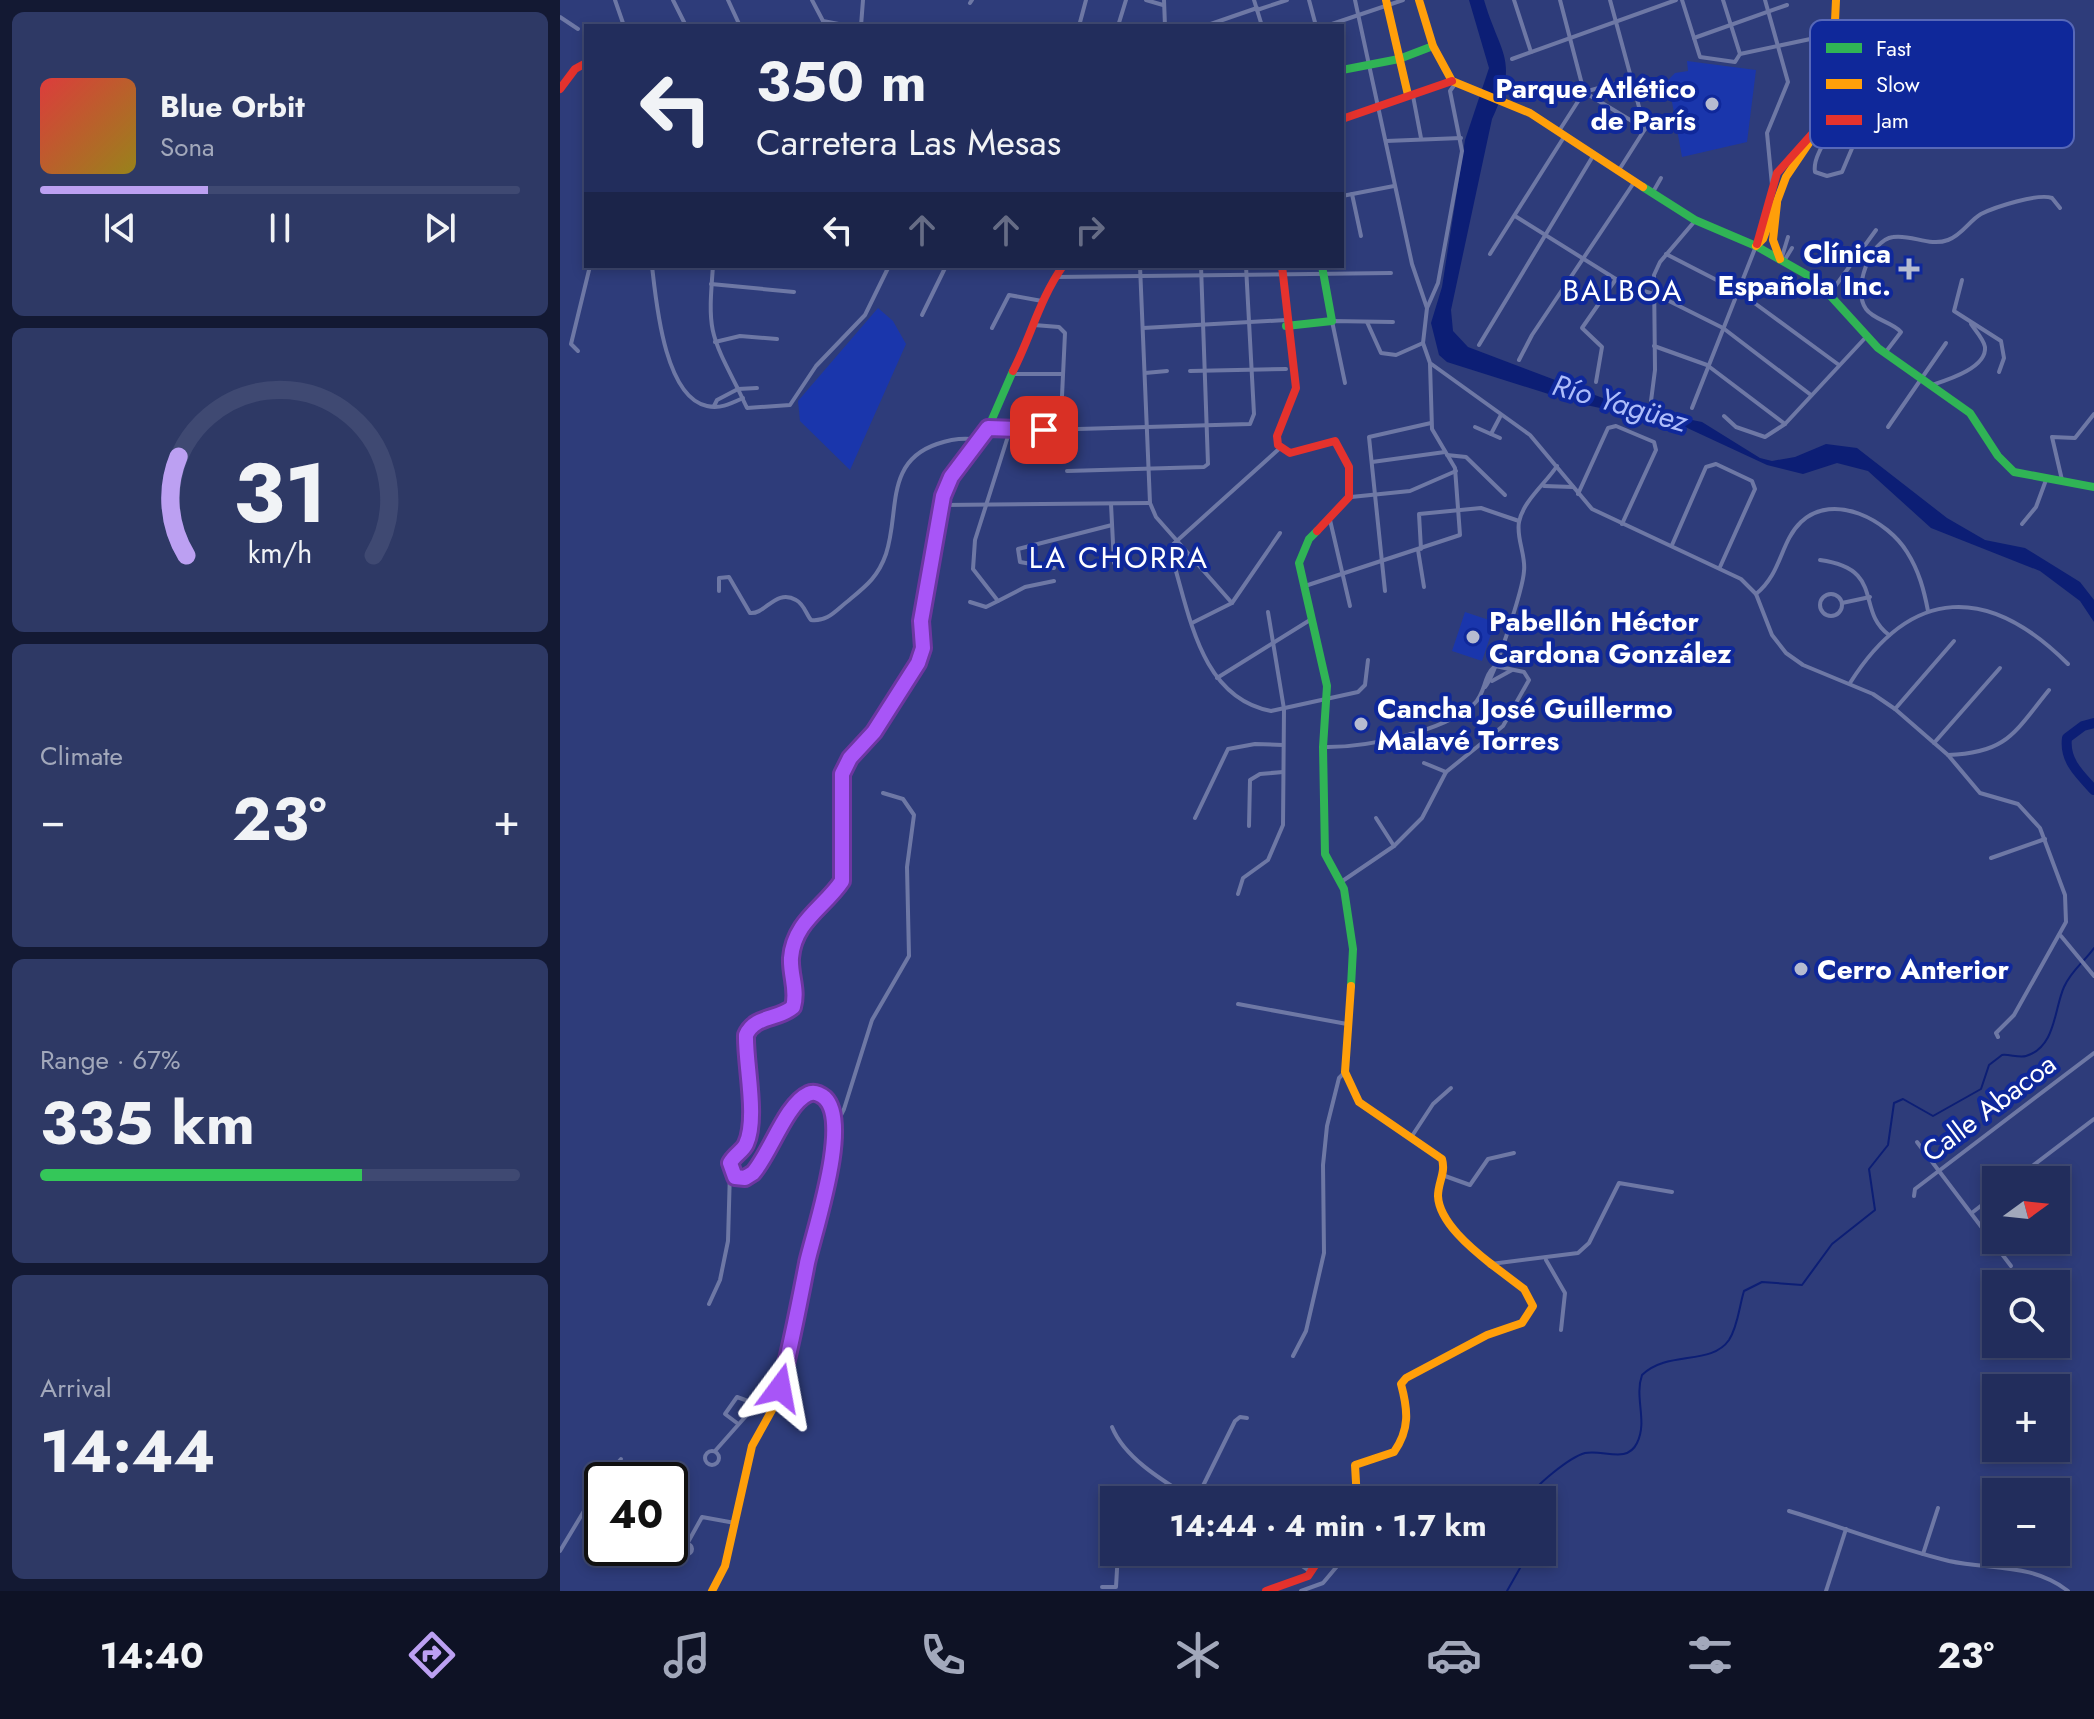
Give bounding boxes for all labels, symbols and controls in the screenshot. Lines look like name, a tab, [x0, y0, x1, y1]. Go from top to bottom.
legend	[1810, 20, 2074, 148]
text: Fast	[1876, 32, 1912, 64]
text: 350 m	[756, 41, 927, 122]
icon: left	[624, 56, 728, 160]
place label: Parque Atlético de París	[1495, 68, 1696, 141]
text: Slow	[1876, 68, 1920, 100]
text: Blue Orbit	[160, 85, 305, 128]
marker: Parque Atlético de París	[1703, 95, 1721, 113]
text: Jam	[1873, 104, 1909, 136]
text: Carretera Las Mesas	[756, 116, 1061, 168]
text: Sona	[160, 128, 215, 166]
icon: previous	[98, 206, 142, 250]
icon: pause	[258, 206, 302, 250]
icon: next	[418, 206, 462, 250]
icon: left	[816, 208, 860, 252]
icon: ahead	[900, 208, 944, 252]
icon: ahead	[984, 208, 1028, 252]
icon: right	[1068, 208, 1112, 252]
place label: Clínica Española Inc.	[1717, 233, 1891, 306]
marker: Clínica Española Inc.	[1898, 258, 1920, 280]
district label: BALBOA	[1563, 269, 1683, 312]
water label: Río Yagüez	[1548, 363, 1694, 443]
pin	[1010, 396, 1078, 464]
icon: arrive	[1022, 408, 1066, 452]
text: 31	[233, 432, 327, 552]
text: km/h	[248, 532, 312, 574]
district label: LA CHORRA	[1029, 536, 1209, 579]
place label: Pabellón Héctor Cardona González	[1489, 601, 1732, 674]
marker: Pabellón Héctor Cardona González	[1464, 628, 1482, 646]
place label: Cancha José Guillermo Malavé Torres	[1377, 688, 1673, 761]
marker: Cancha José Guillermo Malavé Torres	[1352, 715, 1370, 733]
text: Climate	[40, 737, 123, 775]
text: 23°	[232, 776, 327, 863]
text: −	[40, 788, 66, 852]
text: +	[493, 788, 520, 852]
place label: Cerro Anterior	[1817, 949, 2010, 990]
marker: Cerro Anterior	[1792, 960, 1810, 978]
text: Range · 67%	[40, 1041, 180, 1079]
street label: Calle Abacoa	[1913, 1044, 2065, 1172]
text: 335 km	[40, 1080, 255, 1167]
north arrow	[1982, 1166, 2070, 1254]
map controls	[1982, 1166, 2070, 1566]
button: search	[1982, 1270, 2070, 1358]
position arrow	[738, 1346, 822, 1430]
text: Arrival	[40, 1369, 112, 1407]
button: +	[1982, 1374, 2070, 1462]
text: 14:44	[40, 1408, 216, 1495]
speed limit sign: 40	[584, 1462, 688, 1566]
button: −	[1982, 1478, 2070, 1566]
text: 14:44 · 4 min · 1.7 km	[1169, 1504, 1487, 1547]
icon: directions	[404, 1627, 460, 1683]
icon: music	[659, 1627, 715, 1683]
icon: phone	[915, 1627, 971, 1683]
icon: climate	[1170, 1627, 1226, 1683]
icon: car	[1426, 1627, 1482, 1683]
icon: filters	[1682, 1627, 1738, 1683]
text: 14:40	[100, 1629, 204, 1681]
text: 23°	[1937, 1629, 1994, 1681]

